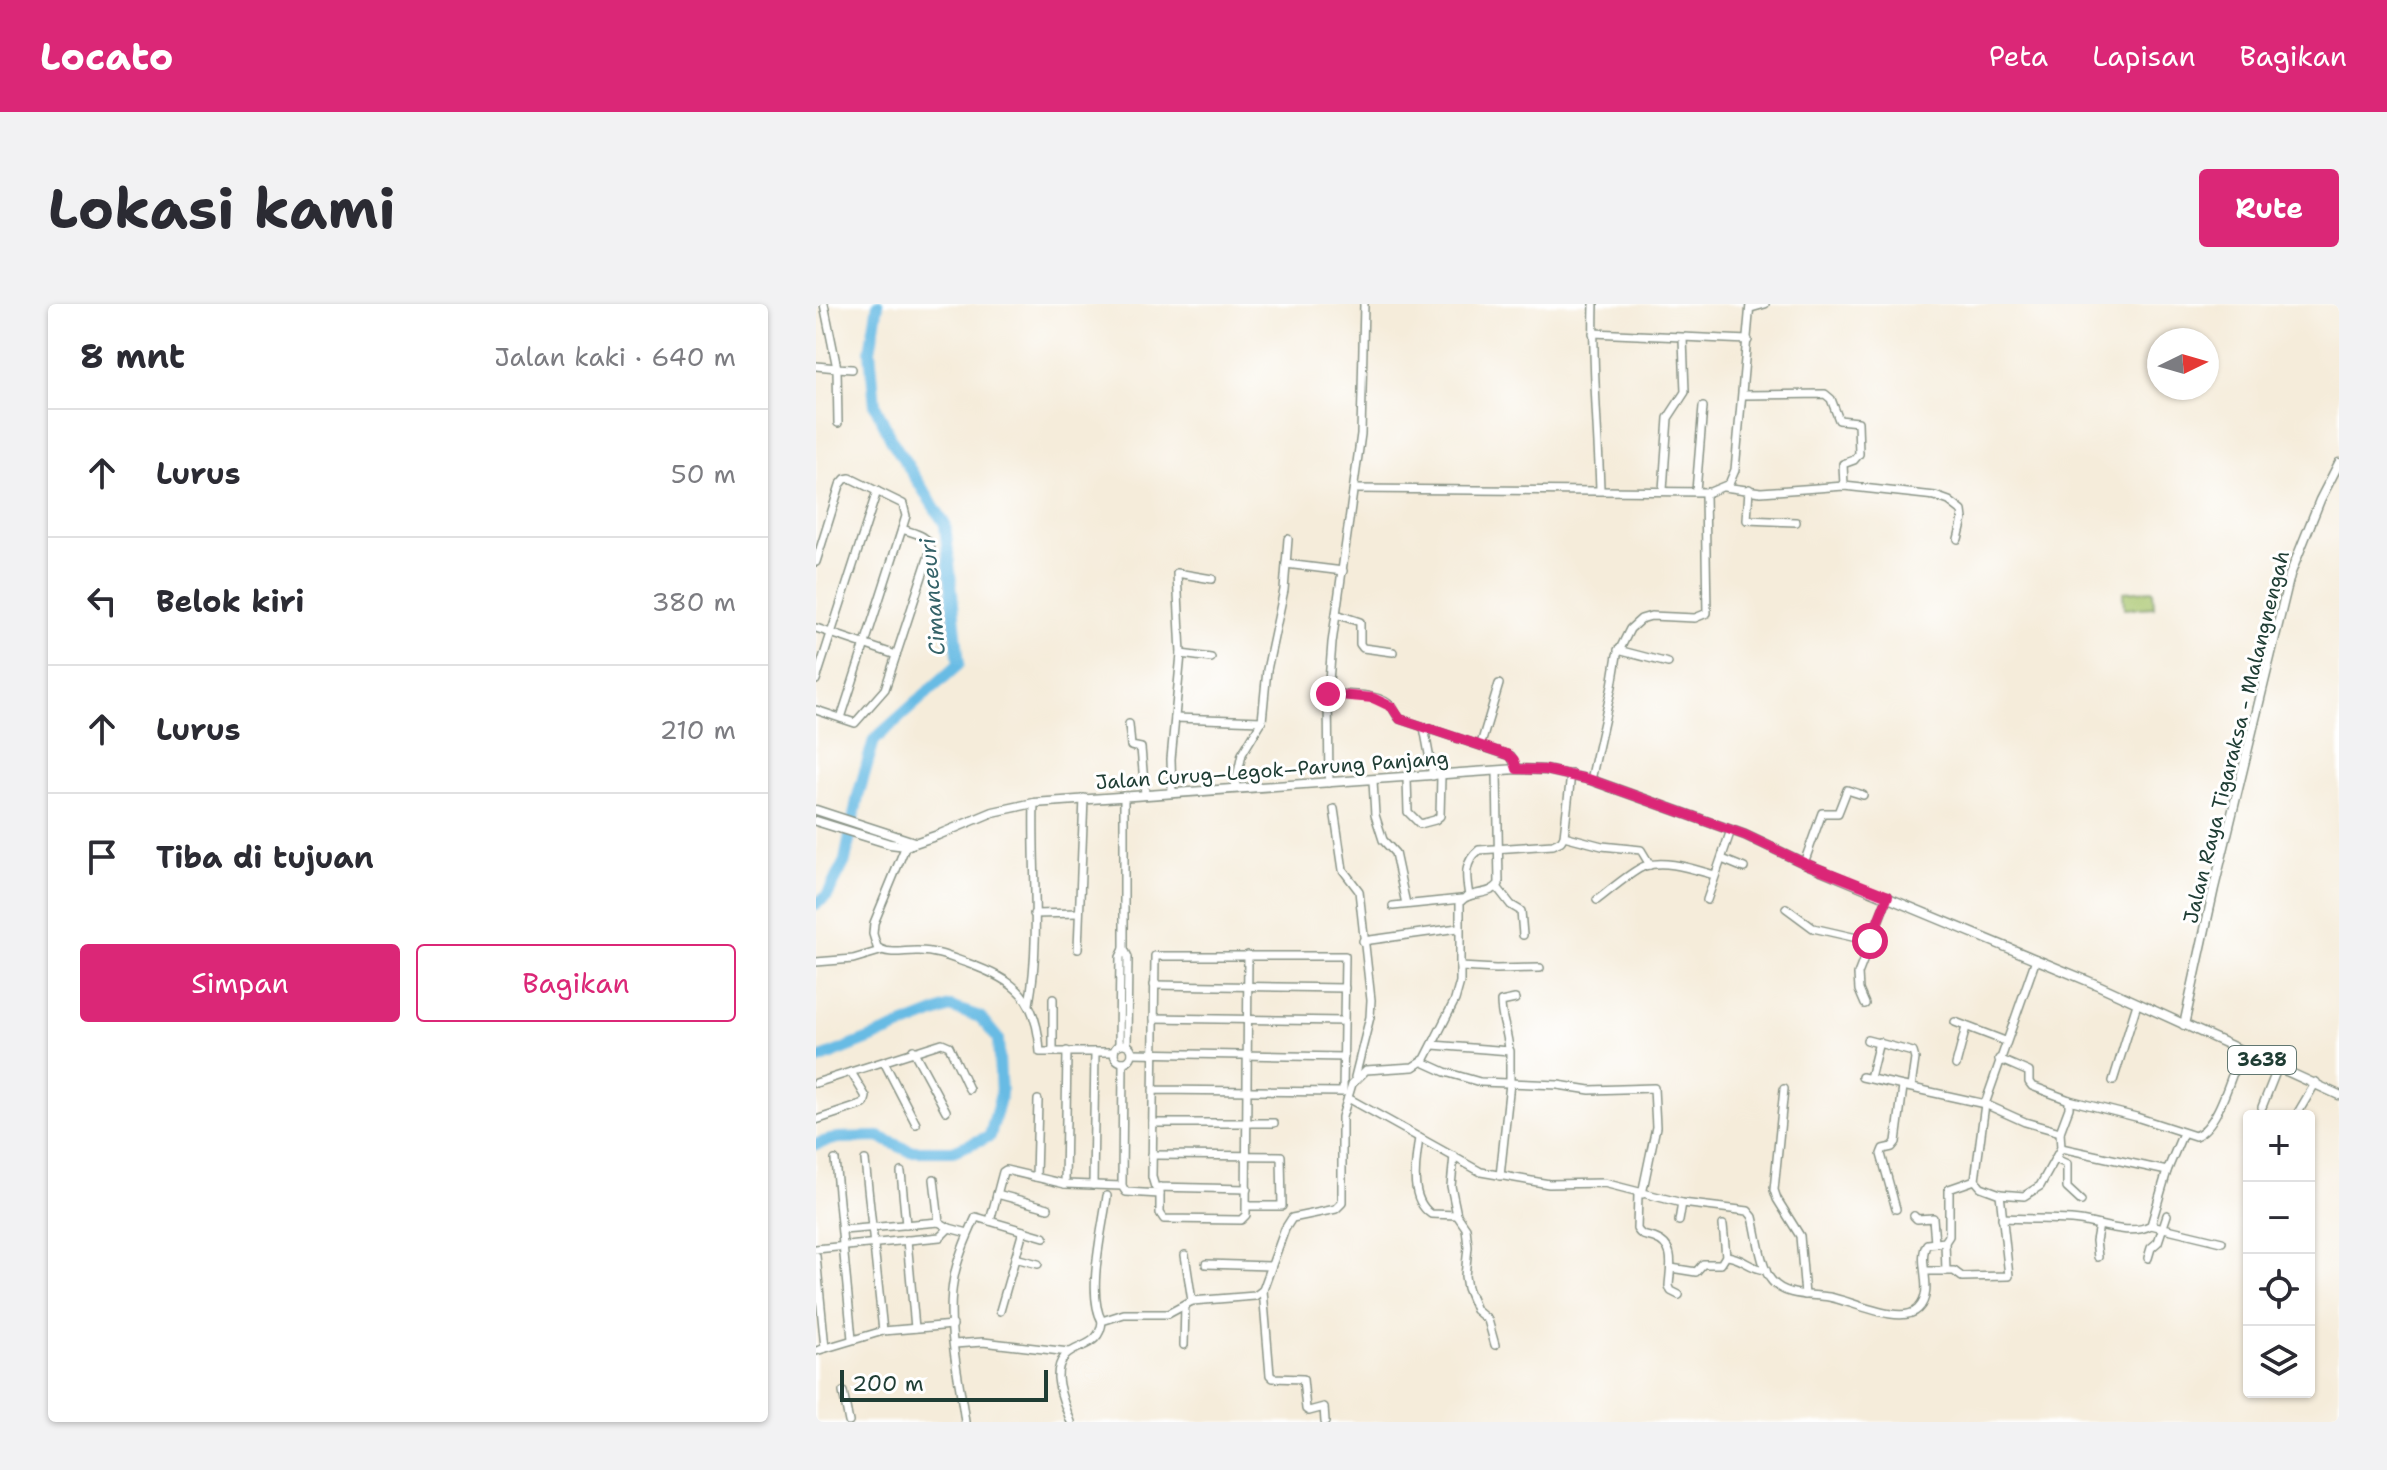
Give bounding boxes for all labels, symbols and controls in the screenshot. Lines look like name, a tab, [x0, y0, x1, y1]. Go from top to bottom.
text: Locato	[40, 31, 173, 82]
text: Peta	[1989, 37, 2048, 75]
text: Lapisan	[2092, 37, 2196, 75]
text: Bagikan	[2240, 37, 2347, 75]
button: Rute	[2199, 169, 2339, 247]
text: Lokasi kami	[48, 171, 396, 246]
north arrow	[2147, 328, 2219, 400]
text: 8 mnt	[80, 333, 185, 379]
text: Jalan kaki · 640 m	[494, 339, 736, 374]
icon: ahead	[80, 451, 124, 495]
text: Lurus	[156, 453, 241, 494]
text: 50 m	[671, 456, 736, 491]
water label: Cimanceuri	[913, 536, 952, 657]
street label: Jalan Raya Tigaraksa - Malangnengah	[2177, 548, 2295, 926]
icon: left	[80, 579, 124, 623]
text: Belok kiri	[156, 581, 304, 622]
text: 380 m	[651, 584, 736, 619]
route end	[1310, 676, 1346, 712]
icon: ahead	[80, 707, 124, 751]
text: Lurus	[156, 709, 241, 750]
text: 210 m	[659, 712, 736, 747]
street label: Jalan Curug–Legok–Parung Panjang	[1095, 745, 1449, 795]
icon: arrive	[80, 835, 124, 879]
text: Tiba di tujuan	[156, 837, 374, 878]
route start	[1852, 923, 1888, 959]
button: Simpan	[80, 944, 400, 1022]
button: Bagikan	[416, 944, 736, 1022]
road number: 3638	[2228, 1046, 2296, 1074]
map controls	[2243, 1110, 2315, 1398]
button: +	[2243, 1110, 2315, 1182]
button: −	[2243, 1182, 2315, 1254]
button: locate	[2243, 1254, 2315, 1326]
button: layers	[2243, 1326, 2315, 1398]
scale bar	[840, 1366, 1048, 1402]
text: 200 m	[852, 1369, 924, 1398]

